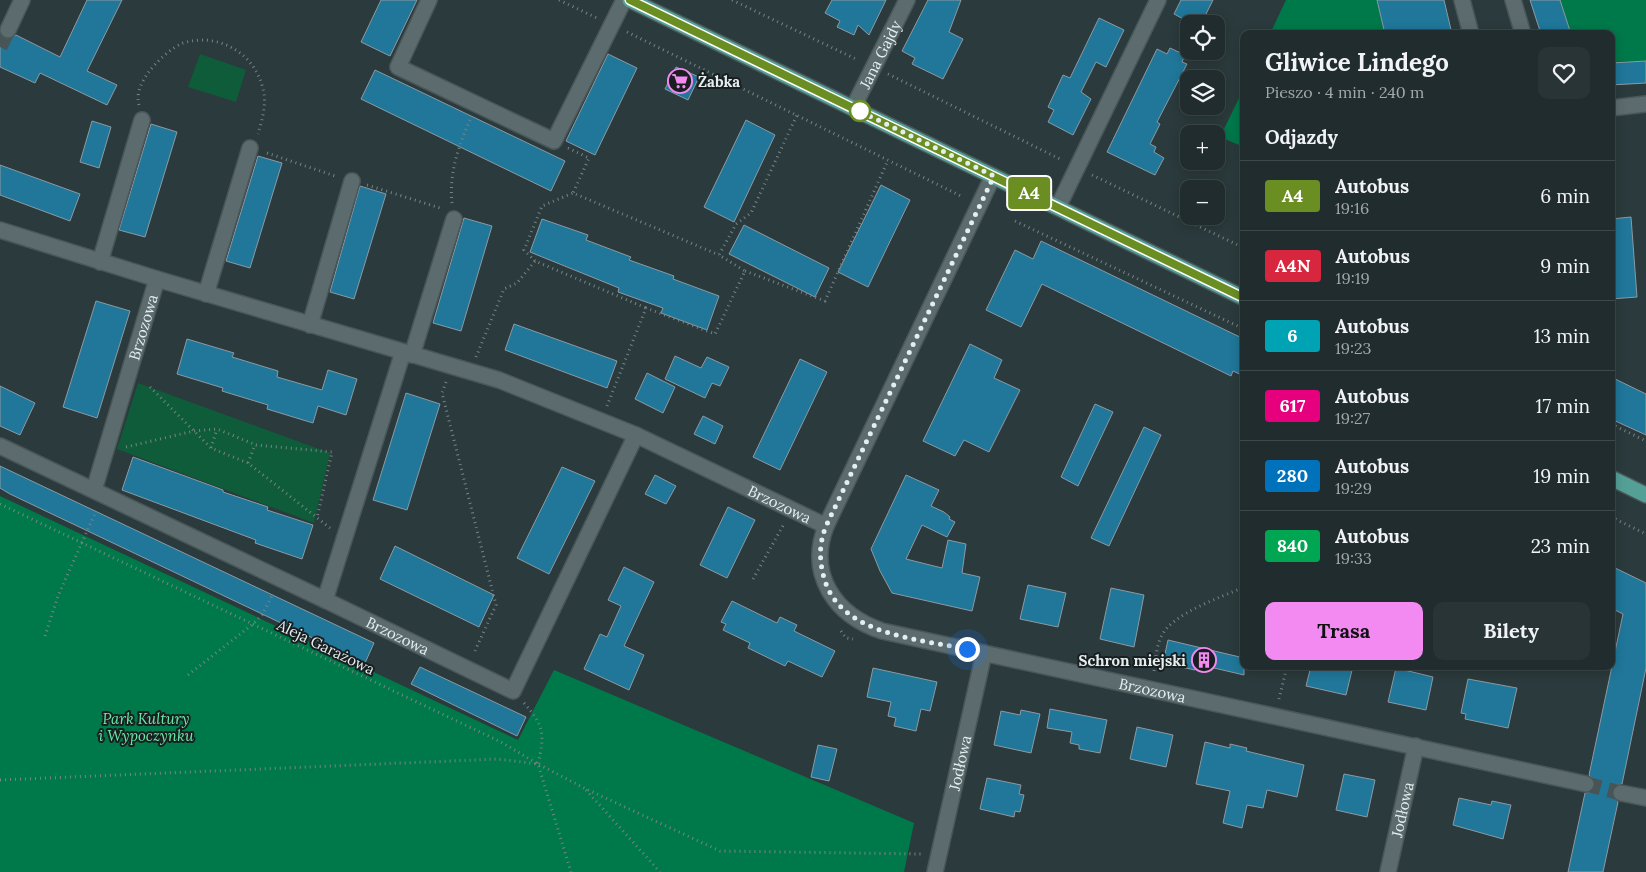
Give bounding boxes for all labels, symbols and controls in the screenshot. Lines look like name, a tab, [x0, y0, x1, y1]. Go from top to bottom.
map controls	[1180, 15, 1225, 225]
button: locate	[1180, 15, 1225, 60]
street label: Jana Gajdy	[854, 17, 905, 93]
text: Gliwice Lindego	[1265, 47, 1449, 78]
button: heart	[1538, 47, 1590, 99]
supermarket icon: Żabka	[667, 68, 693, 94]
button: layers	[1180, 70, 1225, 115]
place label: Żabka	[698, 72, 740, 91]
text: Pieszo · 4 min · 240 m	[1265, 82, 1424, 102]
unlabelled marker	[849, 100, 871, 122]
button: +	[1180, 125, 1225, 170]
text: Odjazdy	[1265, 125, 1338, 149]
text: Autobus	[1335, 174, 1409, 198]
line badge: A4	[1006, 177, 1052, 209]
button: −	[1180, 180, 1225, 225]
text: A4	[1018, 181, 1040, 204]
text: A4	[1282, 184, 1303, 207]
text: 6 min	[1540, 184, 1590, 208]
text: 19:16	[1335, 198, 1369, 218]
text: Autobus	[1336, 244, 1410, 268]
text: A4N	[1275, 254, 1311, 277]
text: 9 min	[1540, 254, 1590, 278]
text: 19:19	[1336, 268, 1370, 288]
street label: Brzozowa	[124, 292, 162, 362]
text: Autobus	[1335, 314, 1409, 338]
text: 6	[1287, 324, 1298, 347]
text: 13 min	[1534, 324, 1590, 348]
text: 19:23	[1335, 338, 1371, 358]
text: Autobus	[1335, 384, 1409, 408]
text: 617	[1279, 394, 1306, 417]
text: 17 min	[1535, 394, 1590, 418]
text: 19:27	[1335, 408, 1370, 428]
text: Autobus	[1335, 454, 1409, 478]
text: 280	[1277, 464, 1308, 487]
text: 19 min	[1533, 464, 1590, 488]
text: 19:29	[1335, 478, 1372, 498]
street label: Brzozowa	[745, 481, 815, 527]
text: Autobus	[1335, 524, 1409, 548]
text: 840	[1277, 534, 1308, 557]
text: 23 min	[1531, 534, 1590, 558]
text: 19:33	[1335, 548, 1372, 568]
button: Trasa	[1265, 602, 1423, 660]
button: Bilety	[1433, 602, 1590, 660]
street label: Brzozowa	[363, 612, 433, 659]
street label: Aleja Garażowa	[273, 615, 378, 679]
your location	[955, 637, 980, 662]
building icon: Schron miejski	[1191, 647, 1217, 673]
place label: Schron miejski	[1078, 651, 1186, 670]
street label: Brzozowa	[1117, 673, 1188, 706]
park label: Park Kultury i Wypoczynku	[98, 709, 194, 745]
street label: Jodłowa	[944, 733, 975, 793]
street label: Jodłowa	[1386, 780, 1417, 840]

